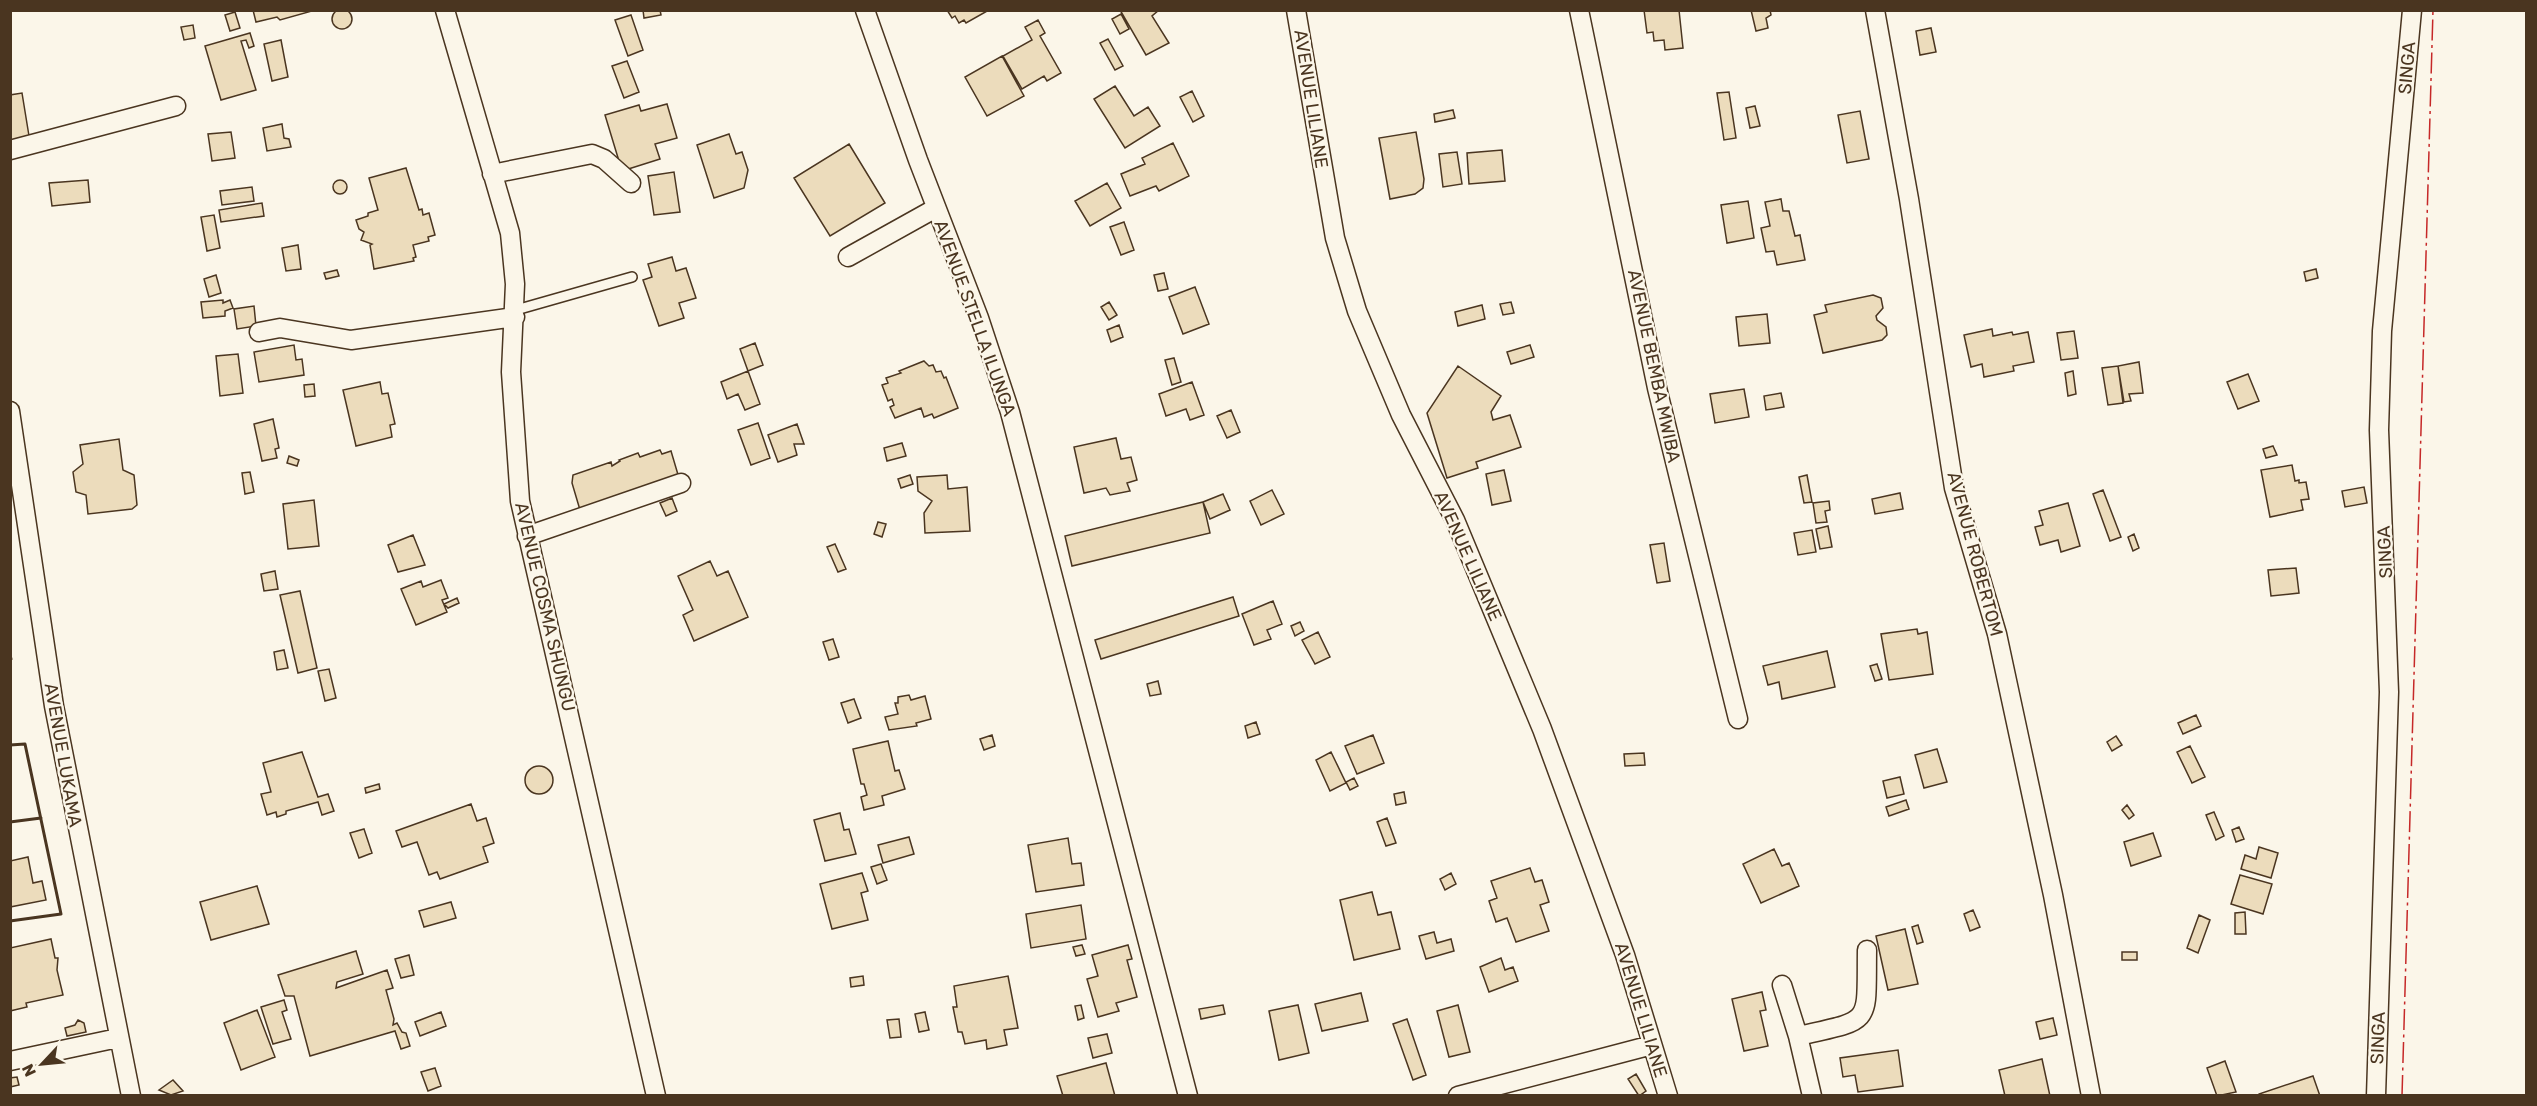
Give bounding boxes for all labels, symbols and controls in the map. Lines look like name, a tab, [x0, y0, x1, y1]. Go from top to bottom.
street label: AVENUE LILIANE	[1289, 28, 1333, 170]
street label: SINGA	[2394, 41, 2420, 95]
street label: AVENUE STELLA ILUNGA	[929, 217, 1021, 419]
street label: AVENUE BEMBA MWIBA	[1623, 267, 1685, 465]
street label: AVENUE ROBERTOM	[1942, 469, 2008, 639]
street label: AVENUE LILIANE	[1429, 488, 1507, 624]
street label: AVENUE COSMA SHUNGU	[510, 500, 580, 714]
street label: SINGA	[2373, 525, 2397, 579]
street label: AVENUE LUKAMA	[39, 681, 87, 829]
street label: AVENUE LILIANE	[1610, 940, 1672, 1080]
street label: SINGA	[2366, 1011, 2390, 1065]
north arrow	[12, 1034, 72, 1094]
text: N	[18, 1061, 40, 1080]

